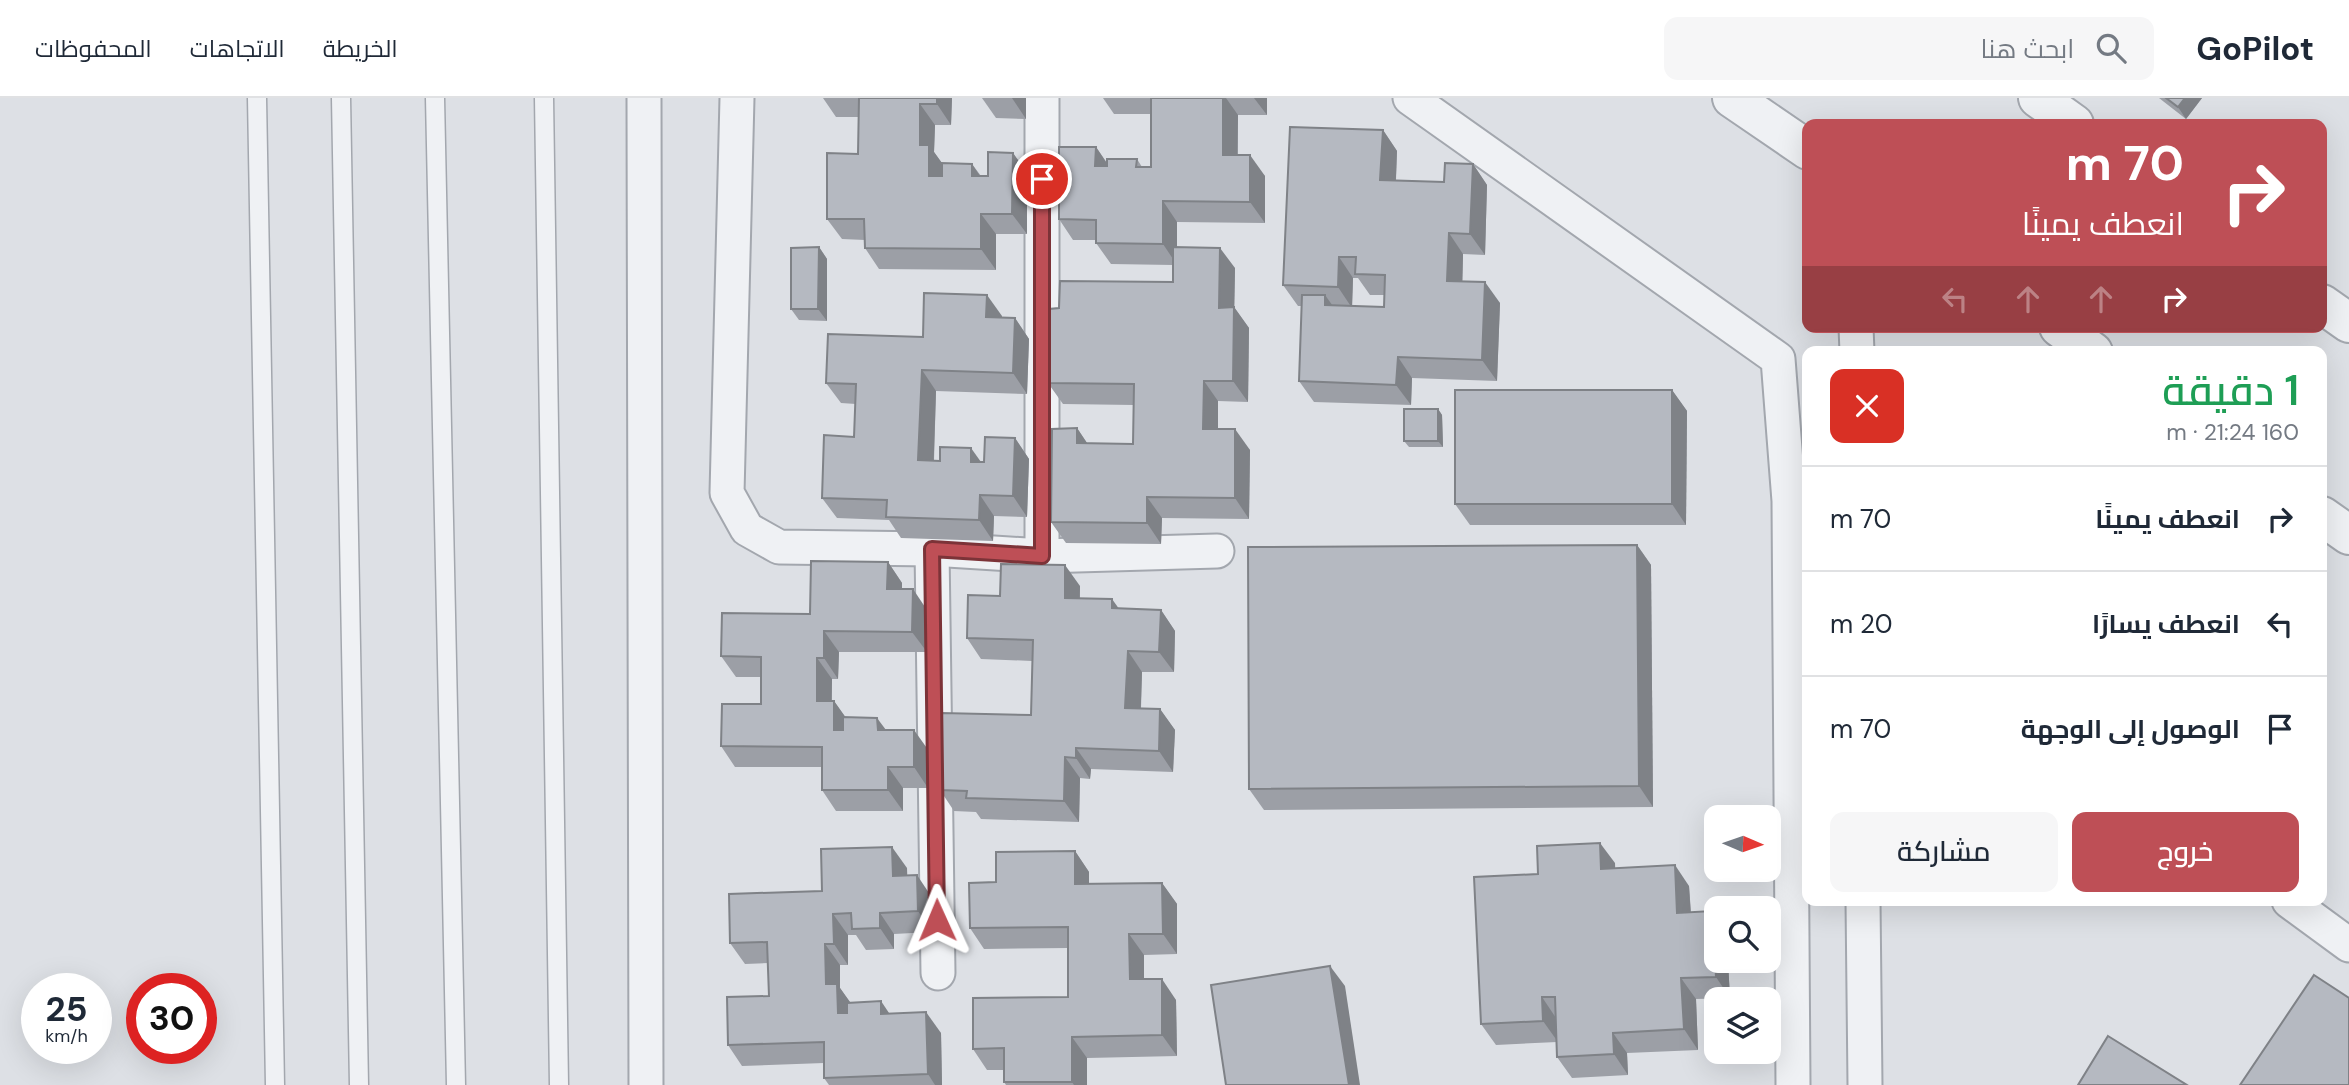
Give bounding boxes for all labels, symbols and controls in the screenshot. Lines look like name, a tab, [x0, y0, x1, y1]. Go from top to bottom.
search box	[1664, 17, 2154, 80]
text: GoPilot	[2196, 27, 2314, 70]
icon: search	[2092, 29, 2130, 67]
text: ابحث هنا	[1981, 32, 2074, 66]
text: المحفوظات	[35, 33, 152, 64]
text: الاتجاهات	[190, 33, 285, 64]
text: الخريطة	[323, 33, 398, 64]
text: 70 m	[2066, 131, 2184, 195]
icon: right	[2208, 147, 2299, 238]
pin	[1012, 149, 1072, 209]
icon: arrive	[1023, 160, 1061, 198]
text: انعطف يمينًا	[2022, 203, 2184, 245]
icon: left	[1936, 280, 1974, 318]
icon: ahead	[2009, 280, 2047, 318]
icon: ahead	[2082, 280, 2120, 318]
icon: right	[2155, 280, 2193, 318]
text: 1 دقيقة	[2162, 363, 2299, 418]
button: close	[1830, 369, 1904, 443]
text: 160 m · 21:24	[2166, 417, 2299, 447]
icon: right	[2261, 500, 2299, 538]
text: 70 m	[1830, 502, 1891, 536]
text: انعطف يمينًا	[2095, 502, 2240, 536]
icon: left	[2261, 605, 2299, 643]
text: 20 m	[1830, 607, 1893, 641]
text: انعطف يسارًا	[2092, 607, 2240, 641]
icon: arrive	[2261, 710, 2299, 748]
text: 70 m	[1830, 712, 1891, 746]
text: الوصول إلى الوجهة	[2021, 712, 2240, 746]
north arrow	[1704, 805, 1782, 882]
map controls	[1704, 805, 1781, 1064]
button: مشاركة	[1830, 812, 2058, 892]
button: خروج	[2072, 812, 2299, 892]
position arrow	[900, 883, 974, 957]
button: search	[1704, 896, 1781, 973]
speed limit sign: 30	[126, 973, 217, 1064]
text: 25	[46, 986, 87, 1032]
button: layers	[1704, 987, 1781, 1064]
text: km/h	[45, 1024, 88, 1048]

